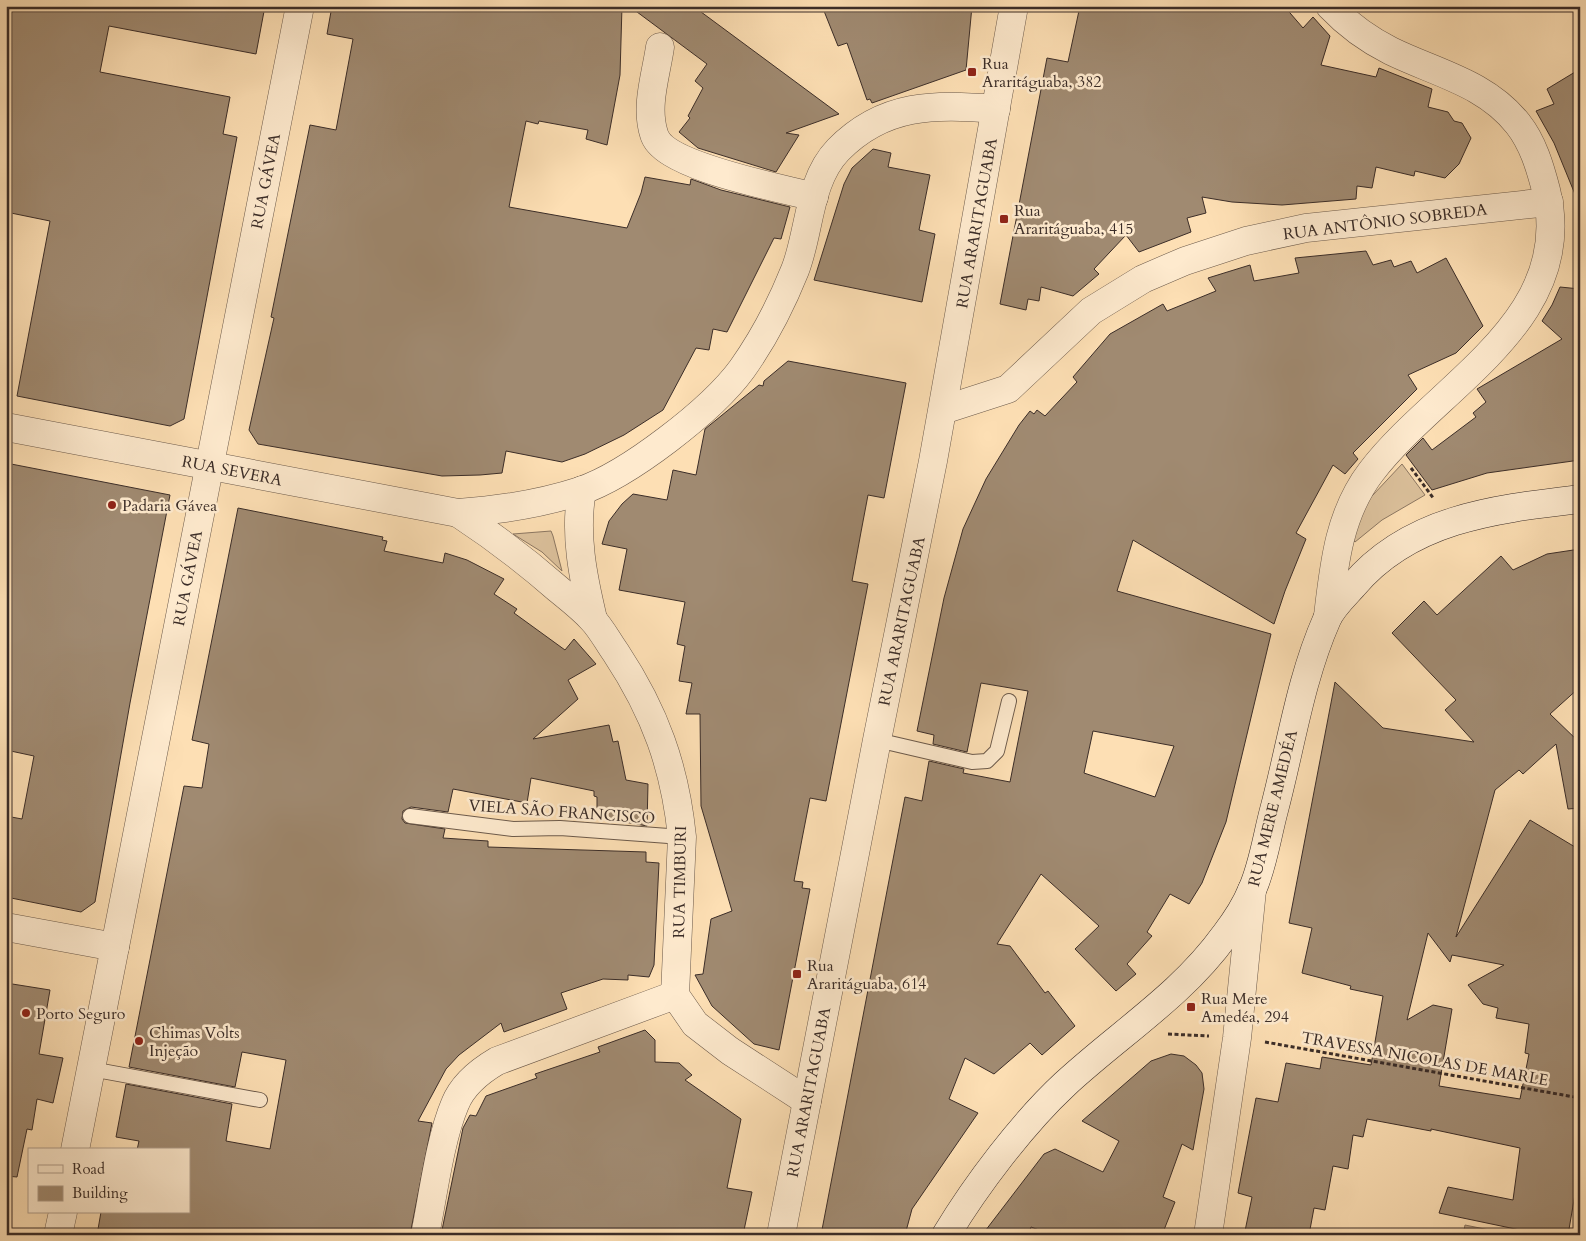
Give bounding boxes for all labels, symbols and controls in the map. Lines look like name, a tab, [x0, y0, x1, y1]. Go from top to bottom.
place label: Rua Araritáguaba, 382	[982, 53, 1102, 93]
marker: Rua Araritáguaba, 382	[966, 66, 978, 78]
street label: RUA GÁVEA	[246, 131, 286, 231]
street label: RUA ARARITAGUABA	[951, 136, 1003, 310]
street label: RUA ANTÔNIO SOBREDA	[1282, 198, 1489, 245]
place label: Rua Araritáguaba, 415	[1014, 200, 1134, 240]
marker: Rua Araritáguaba, 415	[998, 213, 1010, 225]
street label: RUA SEVERA	[180, 450, 284, 492]
place label: Padaria Gávea	[122, 495, 217, 517]
marker: Padaria Gávea	[106, 499, 118, 511]
street label: RUA GÁVEA	[168, 528, 208, 628]
street label: RUA ARARITAGUABA	[873, 534, 931, 708]
street label: RUA MERE AMEDÉA	[1243, 727, 1303, 889]
street label: VIELA SÃO FRANCISCO	[468, 795, 656, 829]
street label: RUA TIMBURI	[668, 826, 692, 938]
place label: Rua Araritáguaba, 614	[807, 955, 927, 995]
marker: Rua Araritáguaba, 614	[791, 968, 803, 980]
place label: Rua Mere Amedéa, 294	[1201, 988, 1289, 1028]
marker: Rua Mere Amedéa, 294	[1185, 1001, 1197, 1013]
place label: Porto Seguro	[36, 1003, 126, 1025]
street label: RUA ARARITAGUABA	[782, 1005, 836, 1179]
marker: Porto Seguro	[20, 1007, 32, 1019]
place label: Chimas Volts Injeção	[149, 1022, 240, 1062]
street label: TRAVESSA NICOLAS DE MARLE	[1300, 1026, 1550, 1092]
marker: Chimas Volts Injeção	[133, 1035, 145, 1047]
legend	[28, 1148, 190, 1214]
text: Road	[72, 1159, 105, 1179]
text: Building	[72, 1183, 128, 1203]

